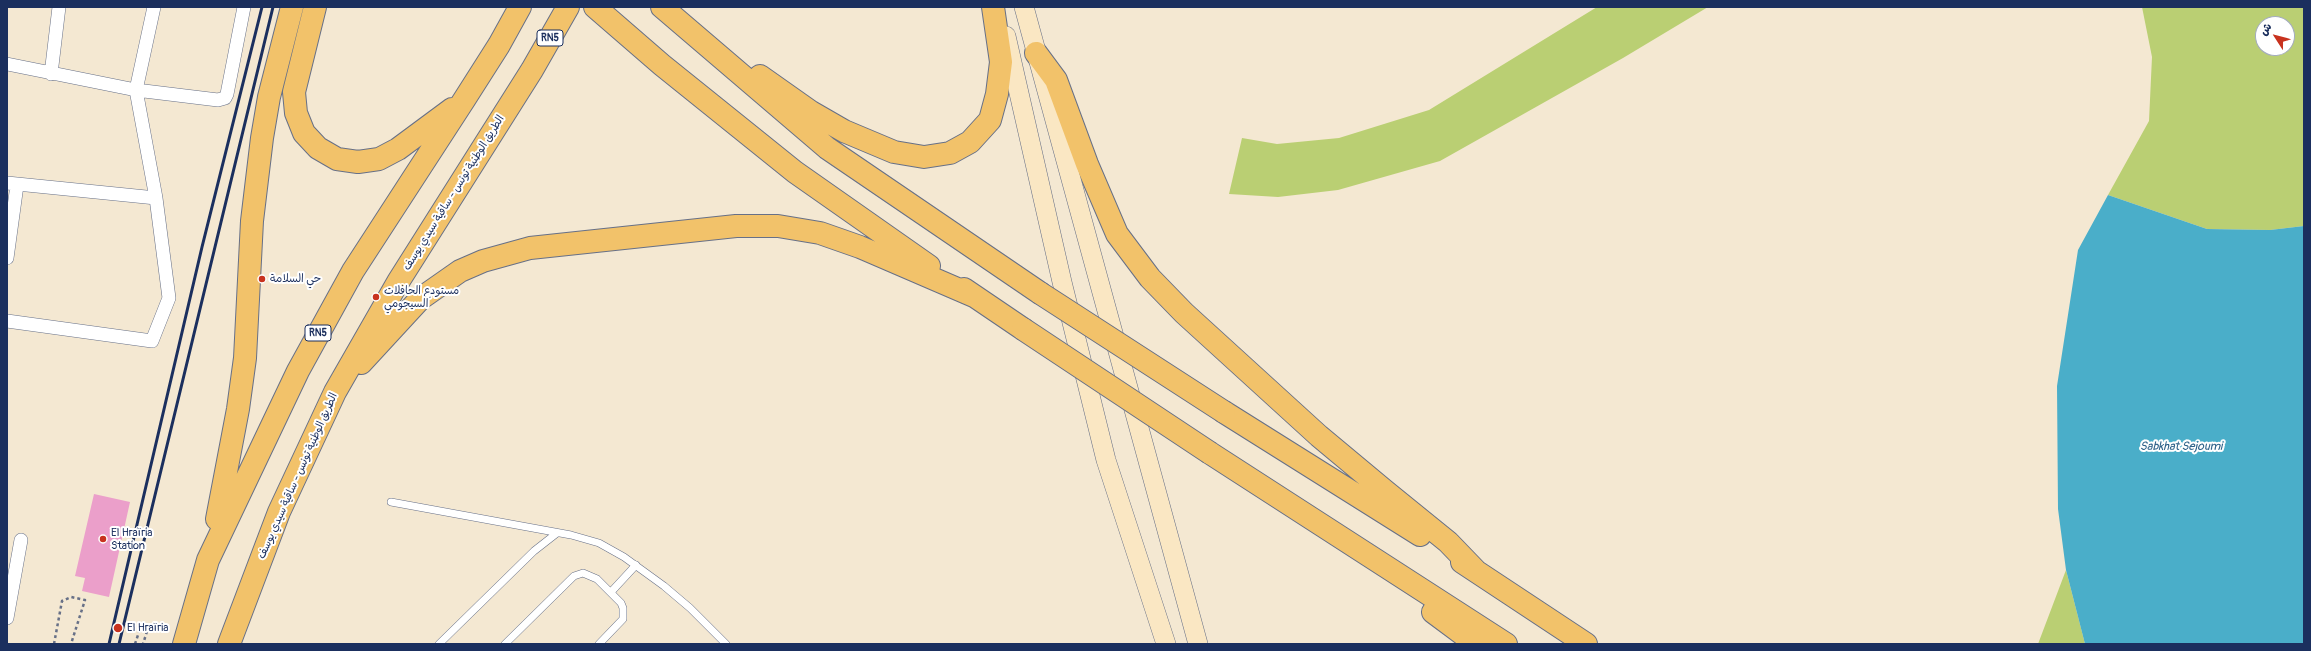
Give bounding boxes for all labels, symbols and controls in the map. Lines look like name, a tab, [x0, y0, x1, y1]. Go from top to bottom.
north arrow	[2255, 16, 2295, 56]
text: ش	[2257, 21, 2275, 38]
road number: RN5	[537, 30, 563, 46]
street label: الطريق الوطنية تونس - ساقية سيدي يوسف	[401, 113, 507, 273]
place label: حي السلامة	[270, 272, 321, 286]
marker: حي السلامة	[257, 274, 267, 284]
place label: مستودع الحافلات السيجومي	[384, 284, 459, 310]
marker: مستودع الحافلات السيجومي	[371, 292, 381, 302]
road number: RN5	[305, 325, 331, 341]
street label: الطريق الوطنية تونس - ساقية سيدي يوسف	[255, 391, 341, 561]
water label: Sabkhat Sejoumi	[2140, 440, 2222, 454]
place label: El Hraïria Station	[111, 526, 152, 552]
marker: El Hraïria Station	[98, 534, 108, 544]
place label: El Hraïria	[127, 621, 168, 635]
marker: El Hraïria	[112, 622, 124, 634]

